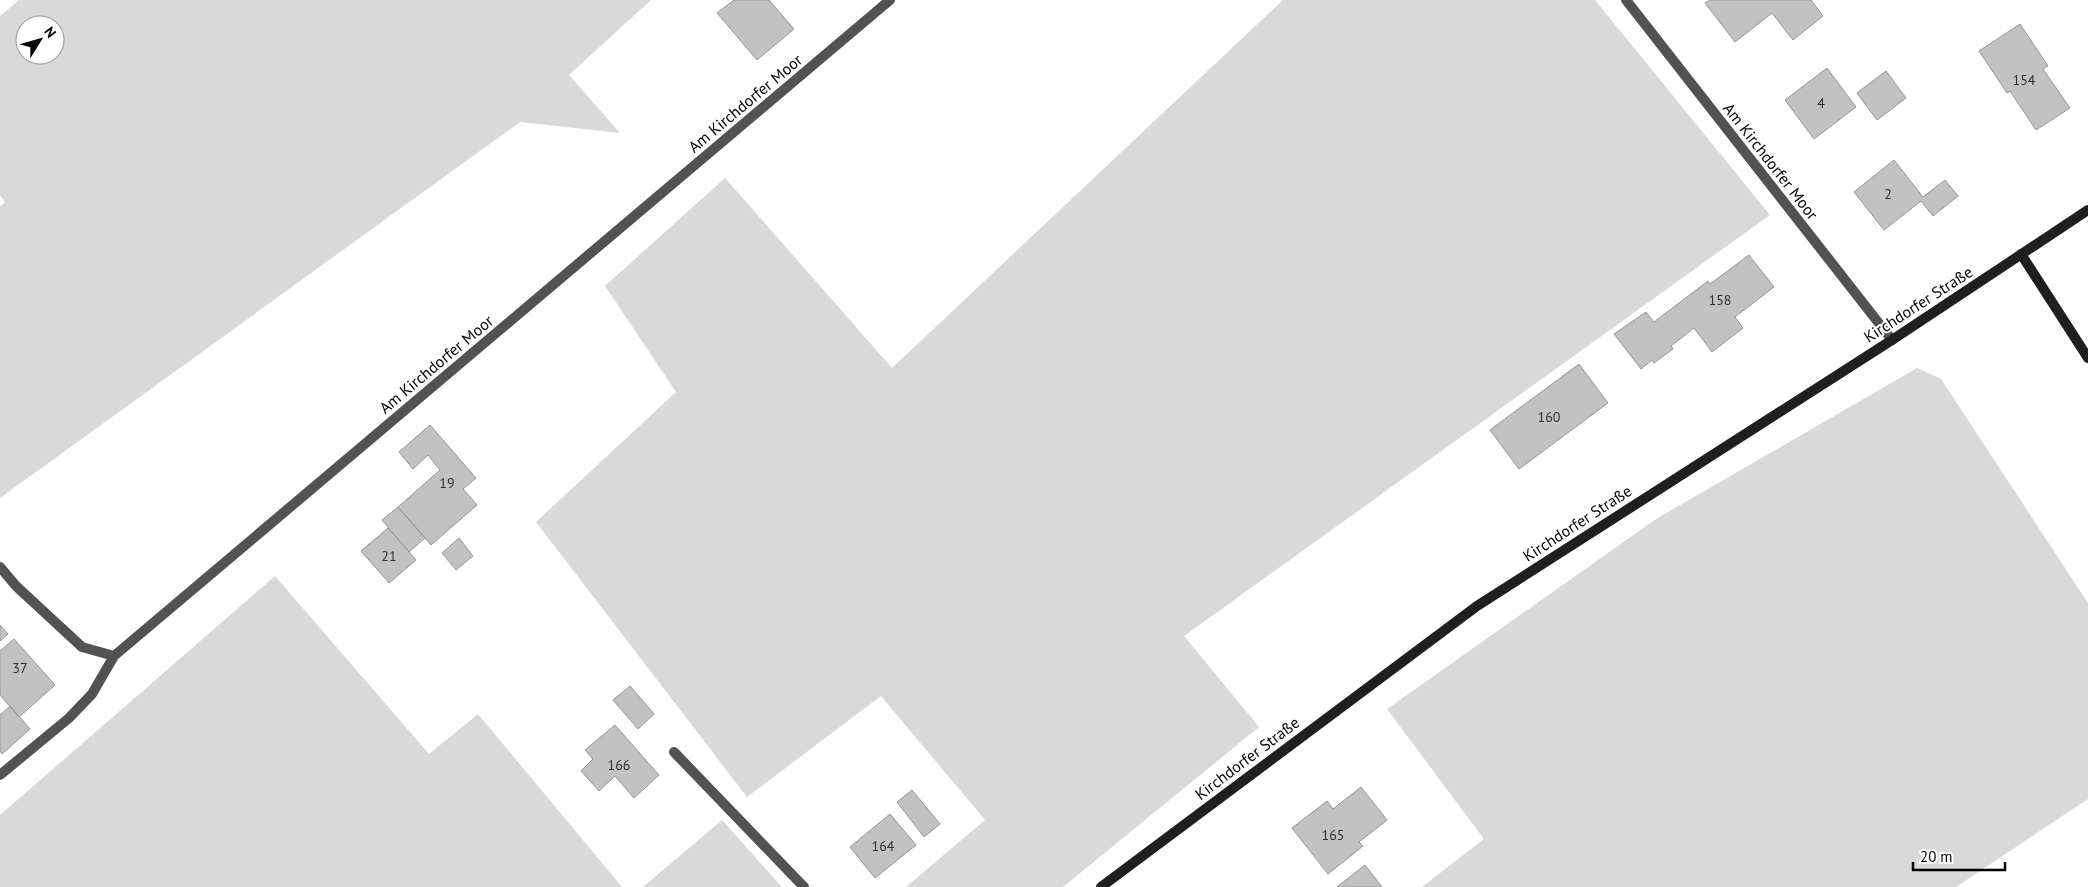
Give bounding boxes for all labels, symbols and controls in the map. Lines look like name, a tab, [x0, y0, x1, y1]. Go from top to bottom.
north arrow	[15, 15, 65, 65]
text: N	[40, 23, 60, 41]
street label: Am Kirchdorfer Moor	[684, 49, 807, 157]
house number: 154	[2013, 71, 2036, 89]
house number: 4	[1817, 94, 1825, 112]
street label: Am Kirchdorfer Moor	[1719, 99, 1823, 224]
house number: 2	[1884, 185, 1892, 203]
street label: Kirchdorfer Straße	[1860, 261, 1976, 347]
house number: 158	[1709, 291, 1731, 309]
street label: Am Kirchdorfer Moor	[375, 310, 498, 418]
house number: 160	[1538, 408, 1561, 426]
house number: 19	[439, 474, 455, 492]
street label: Kirchdorfer Straße	[1519, 480, 1635, 566]
house number: 21	[381, 547, 397, 565]
house number: 37	[12, 659, 28, 677]
street label: Kirchdorfer Straße	[1191, 712, 1303, 804]
house number: 166	[608, 756, 630, 774]
house number: 165	[1322, 826, 1344, 844]
house number: 164	[872, 837, 895, 855]
scale bar	[1913, 840, 2006, 872]
text: 20 m	[1920, 847, 1953, 866]

